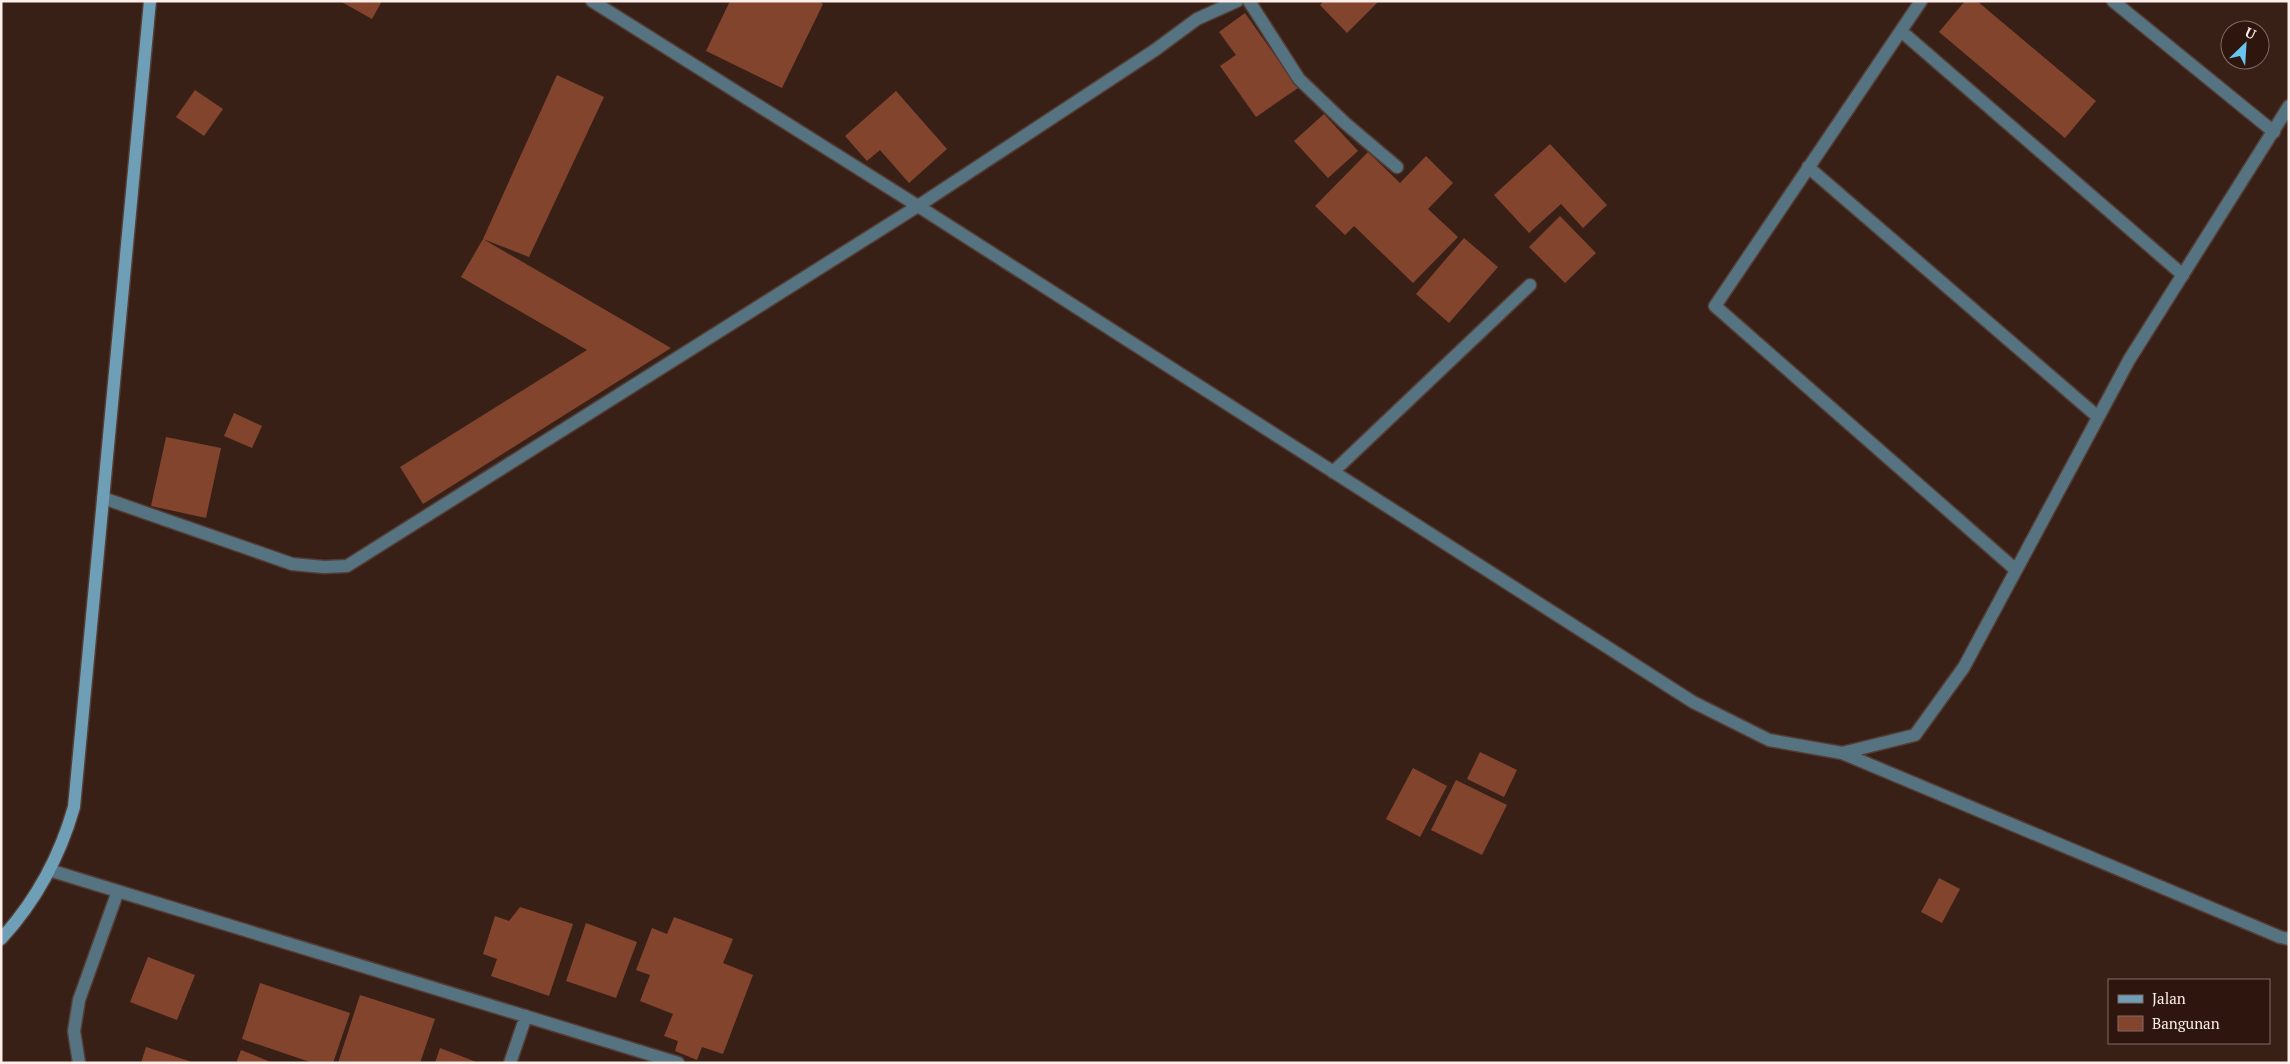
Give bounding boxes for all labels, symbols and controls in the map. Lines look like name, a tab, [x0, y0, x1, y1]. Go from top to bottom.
north arrow	[2220, 20, 2270, 70]
text: U	[2242, 22, 2259, 43]
legend	[2108, 979, 2270, 1044]
text: Jalan	[2152, 988, 2186, 1008]
text: Bangunan	[2152, 1013, 2220, 1033]

